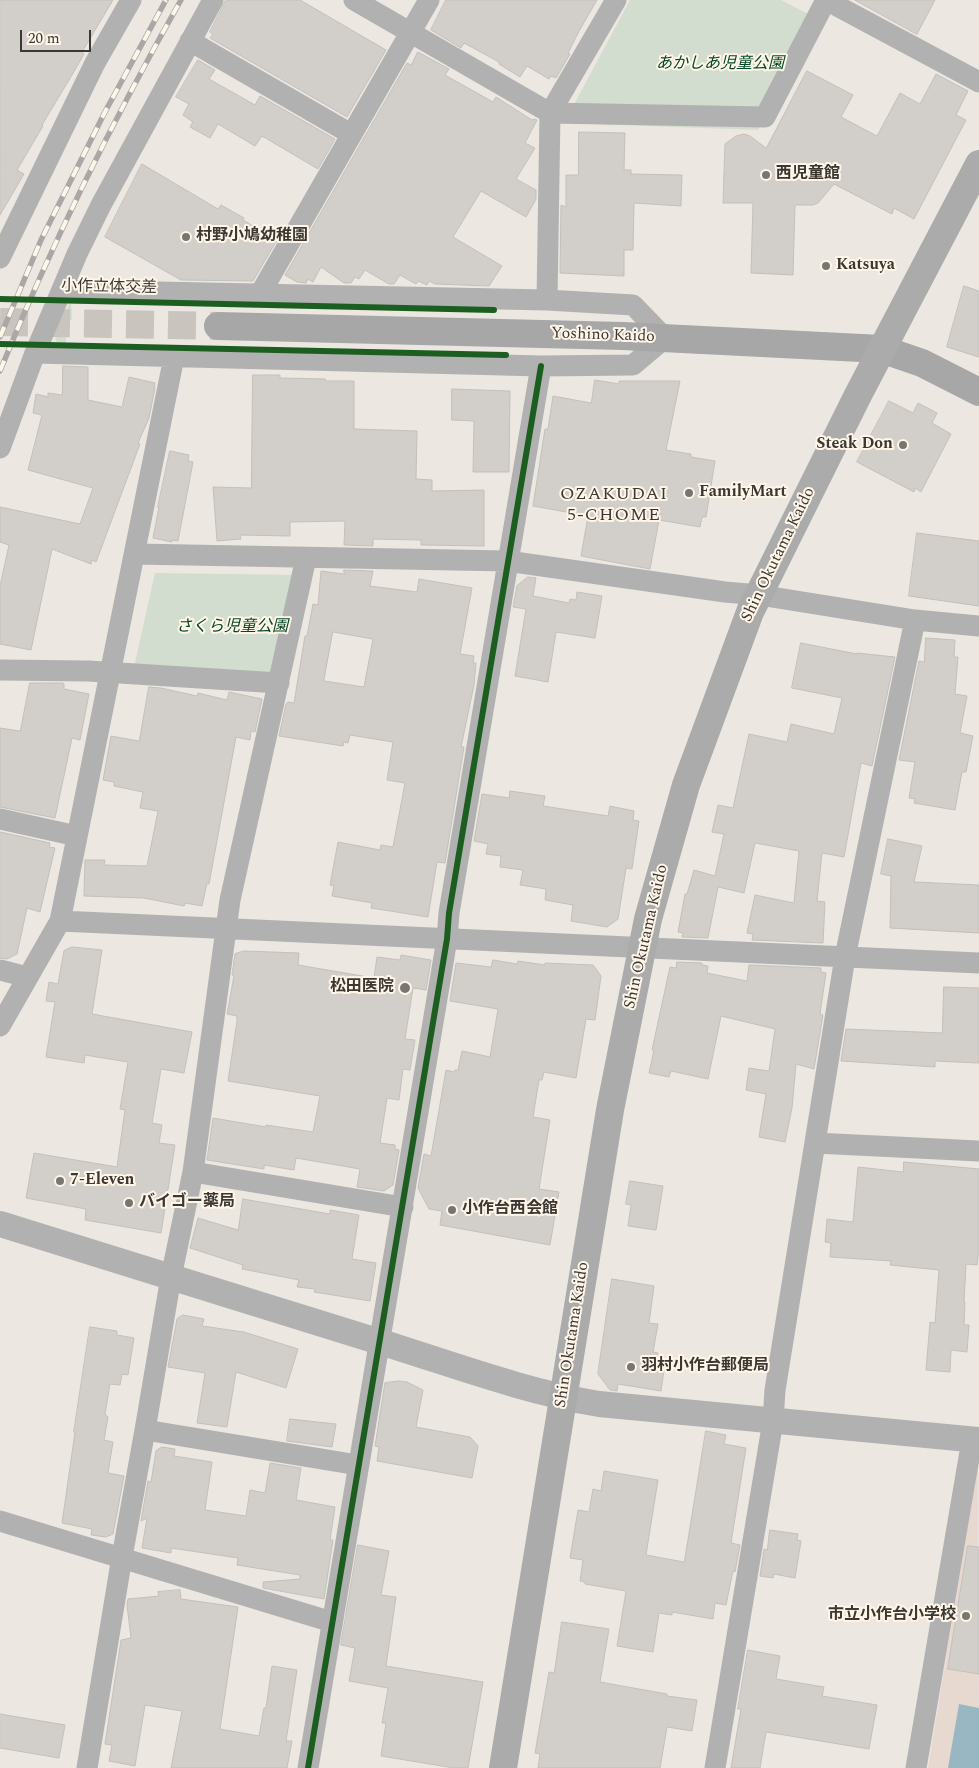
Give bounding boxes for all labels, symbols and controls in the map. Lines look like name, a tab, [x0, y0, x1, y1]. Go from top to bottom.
scale bar	[22, 20, 94, 52]
text: 20 m	[28, 27, 60, 50]
park label: あかしあ児童公園	[656, 55, 784, 75]
place label: 西児童館	[776, 165, 840, 185]
marker: 西児童館	[760, 169, 772, 181]
place label: 村野小鳩幼稚園	[196, 227, 308, 247]
marker: 村野小鳩幼稚園	[180, 231, 192, 243]
place label: Katsuya	[836, 256, 895, 276]
marker: Katsuya	[820, 260, 832, 272]
street label: 小作立体交差	[61, 278, 157, 298]
street label: Yoshino Kaido	[551, 325, 655, 347]
place label: Steak Don	[816, 435, 893, 455]
marker: Steak Don	[897, 439, 909, 451]
place label: FamilyMart	[699, 483, 787, 503]
district label: OZAKUDAI 5-CHOME	[559, 484, 669, 526]
street label: Shin Okutama Kaido	[738, 485, 820, 625]
marker: FamilyMart	[683, 487, 695, 499]
park label: さくら児童公園	[176, 618, 288, 638]
street label: Shin Okutama Kaido	[621, 863, 673, 1011]
place label: 松田医院	[330, 978, 394, 998]
marker: 松田医院	[398, 981, 412, 995]
place label: 7-Eleven	[70, 1171, 134, 1191]
marker: 7-Eleven	[54, 1175, 66, 1187]
place label: バイゴー薬局	[139, 1193, 235, 1213]
marker: バイゴー薬局	[123, 1197, 135, 1209]
place label: 小作台西会館	[462, 1200, 558, 1220]
marker: 小作台西会館	[446, 1204, 458, 1216]
street label: Shin Okutama Kaido	[552, 1261, 594, 1409]
place label: 羽村小作台郵便局	[641, 1357, 769, 1377]
marker: 羽村小作台郵便局	[625, 1361, 637, 1373]
place label: 市立小作台小学校	[828, 1606, 956, 1626]
marker: 市立小作台小学校	[960, 1610, 972, 1622]

